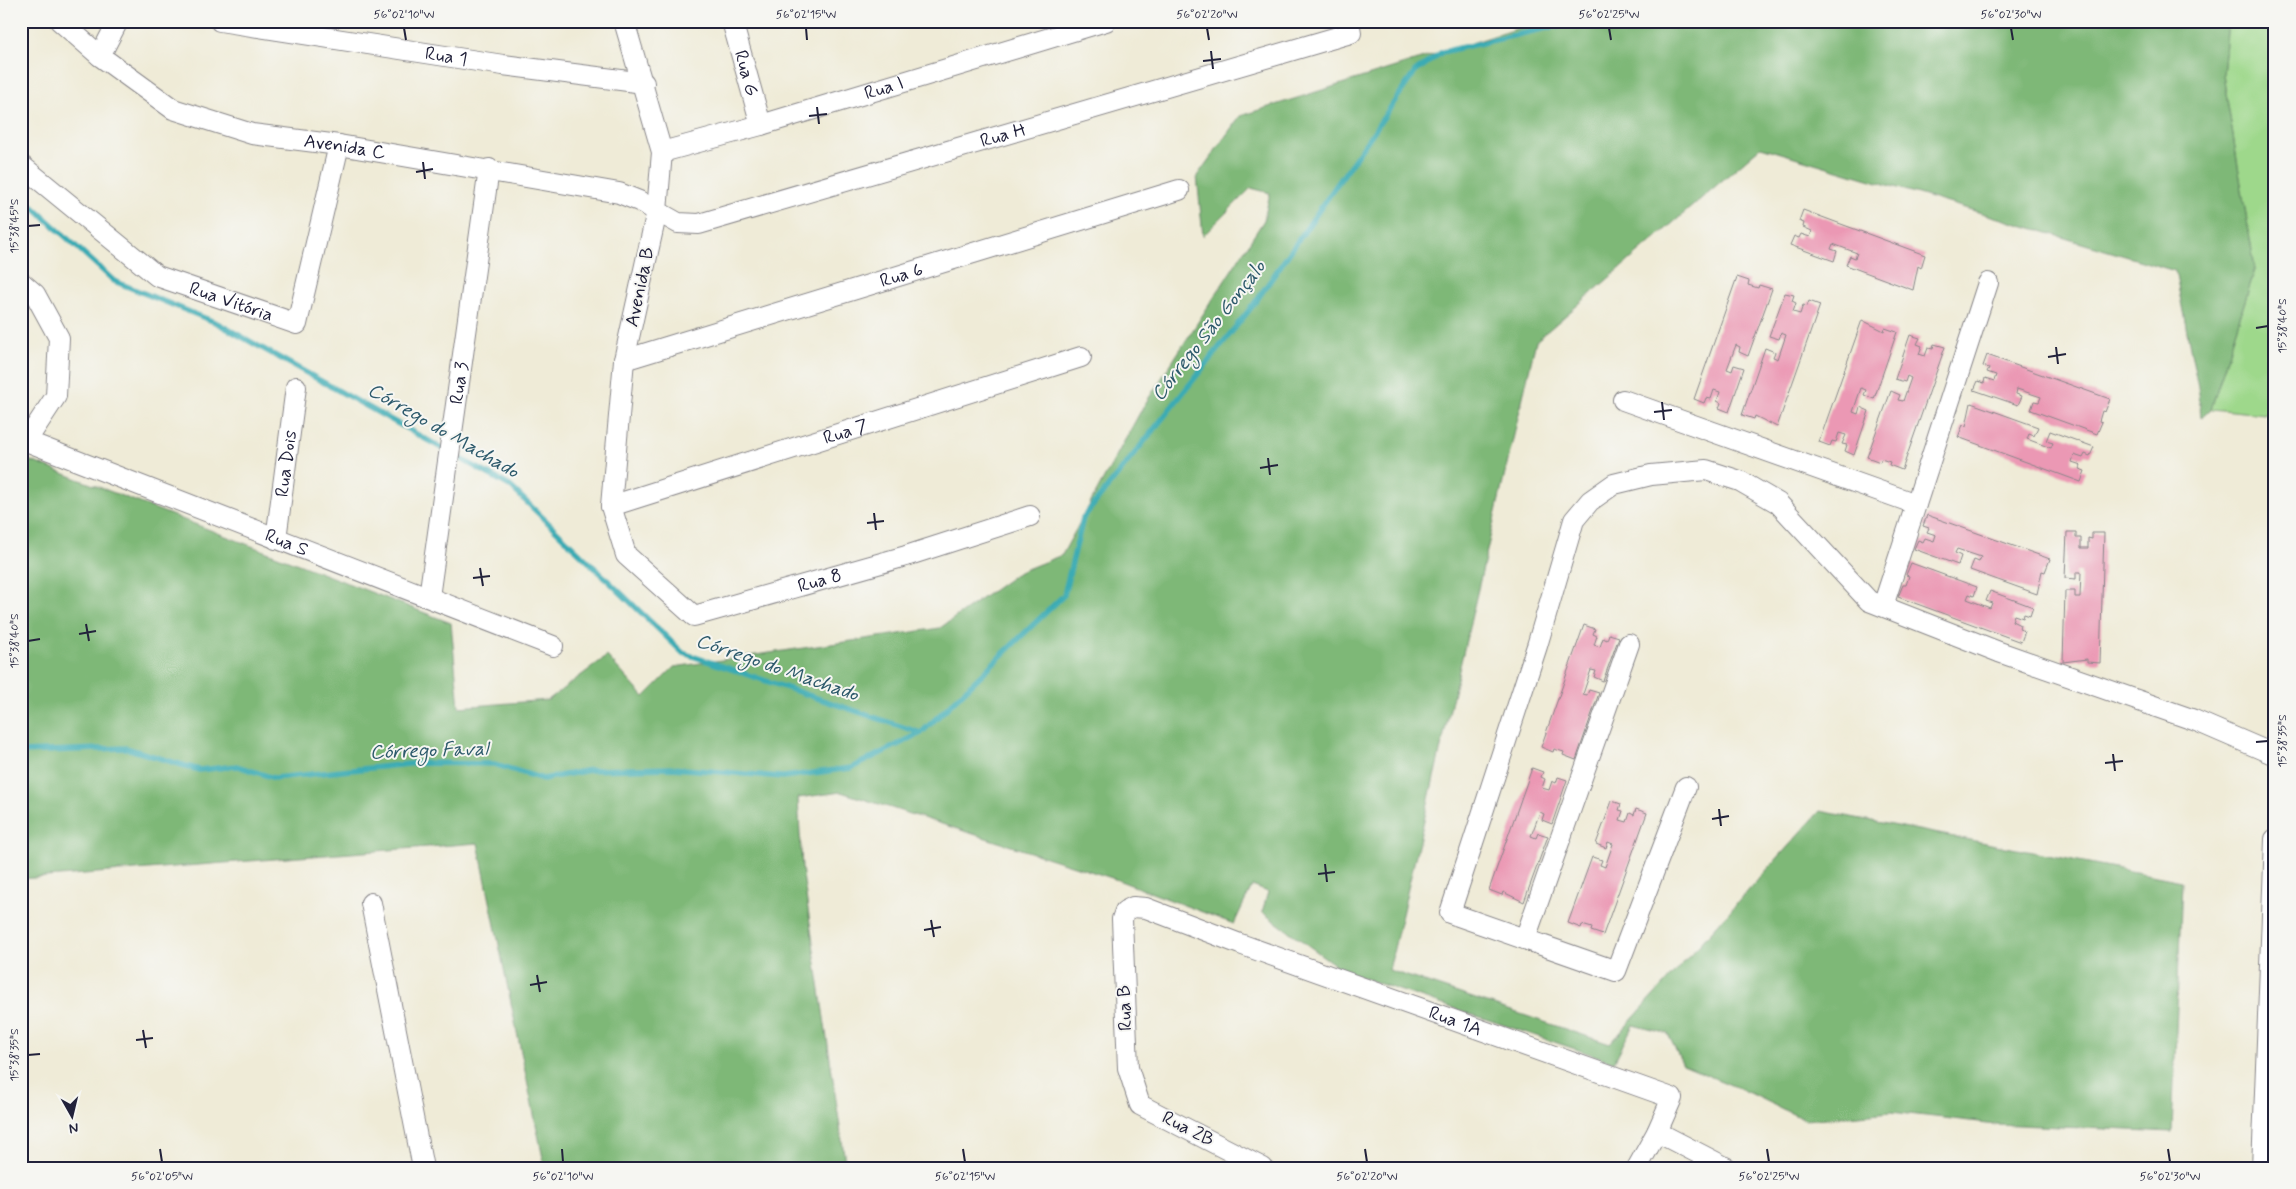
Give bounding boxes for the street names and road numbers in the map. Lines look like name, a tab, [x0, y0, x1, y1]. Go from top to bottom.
street label: Rua 1	[423, 41, 469, 72]
street label: Rua G	[728, 47, 765, 99]
street label: Rua I	[861, 70, 907, 106]
street label: Rua H	[977, 116, 1029, 154]
street label: Avenida C	[303, 128, 388, 165]
street label: Avenida B	[619, 245, 661, 329]
street label: Rua 6	[877, 257, 926, 293]
street label: Rua Vitória	[186, 276, 276, 327]
street label: Rua 3	[444, 360, 474, 406]
street label: Rua 7	[820, 413, 871, 450]
street label: Rua Dois	[269, 429, 303, 499]
street label: Rua S	[261, 523, 312, 562]
street label: Rua 8	[795, 562, 845, 599]
street label: Rua B	[1112, 985, 1138, 1031]
street label: Rua 1A	[1425, 1000, 1485, 1042]
street label: Rua 2B	[1158, 1105, 1218, 1153]

